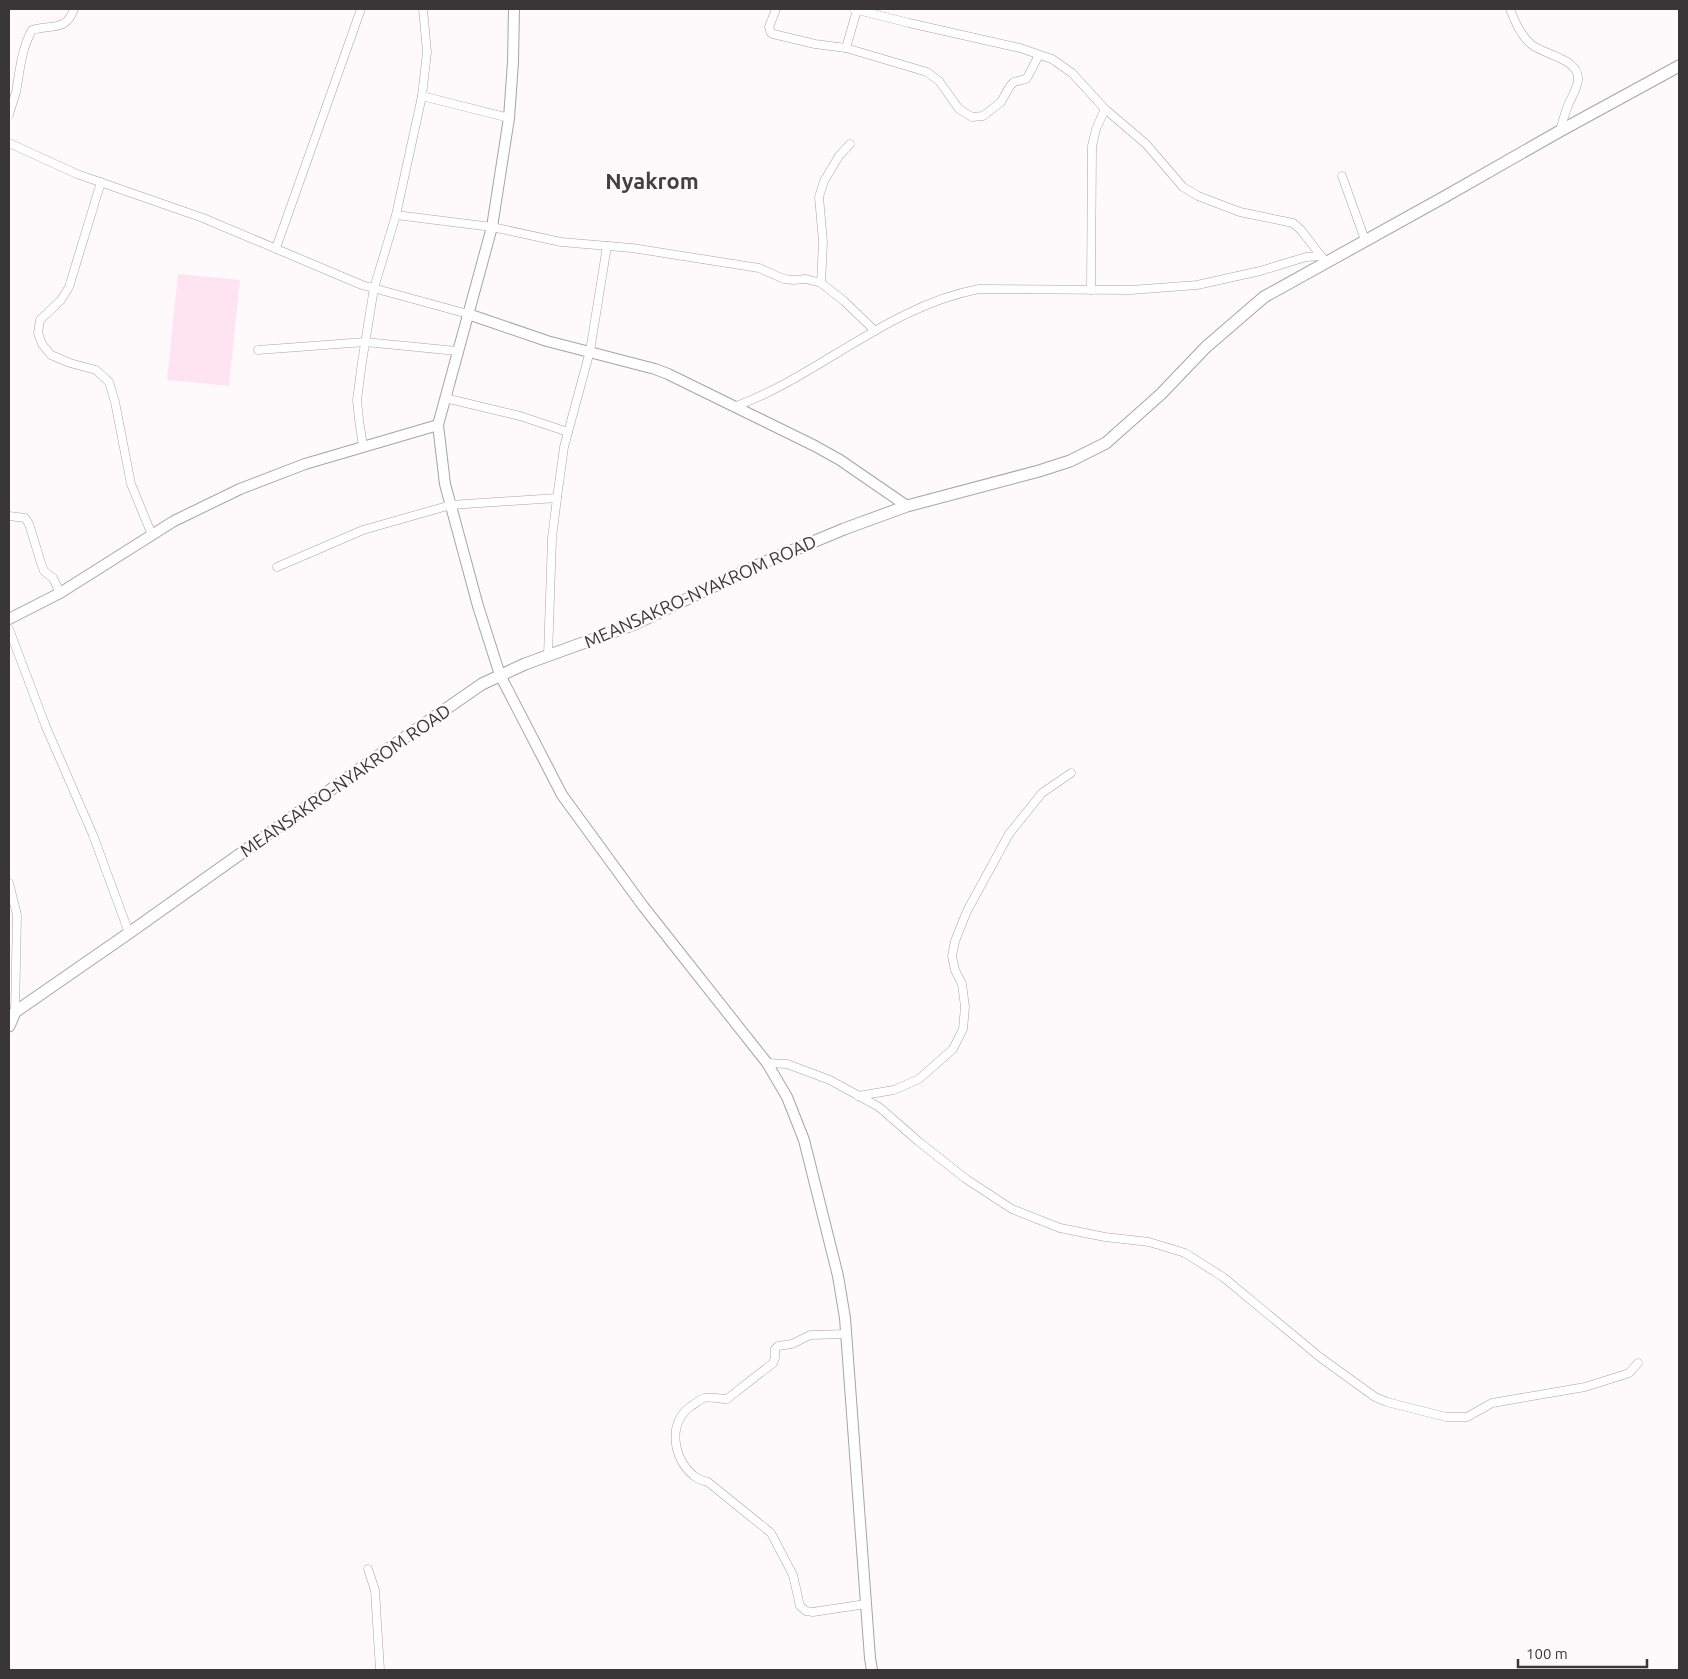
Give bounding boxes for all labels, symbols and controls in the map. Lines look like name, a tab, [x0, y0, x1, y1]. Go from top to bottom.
district label: Nyakrom	[605, 168, 699, 193]
street label: MEANSAKRO-NYAKROM ROAD	[581, 531, 819, 651]
street label: MEANSAKRO-NYAKROM ROAD	[236, 700, 454, 860]
scale bar	[1518, 1636, 1647, 1668]
text: 100 m	[1526, 1645, 1568, 1662]

